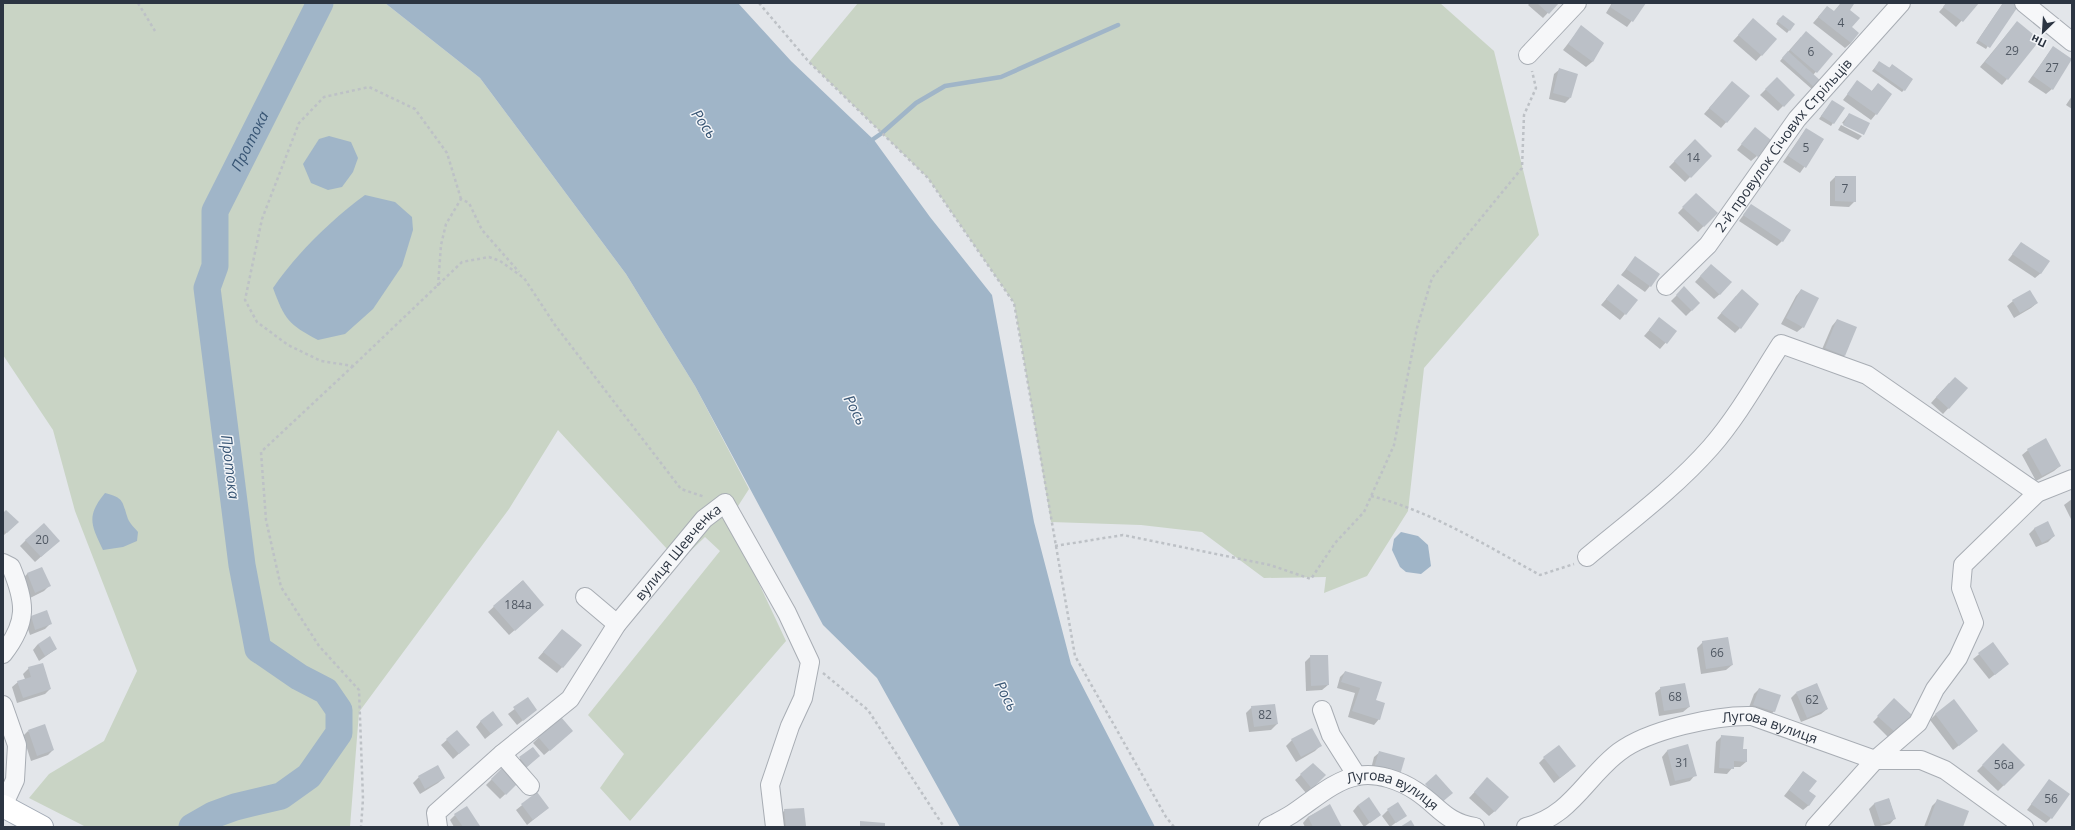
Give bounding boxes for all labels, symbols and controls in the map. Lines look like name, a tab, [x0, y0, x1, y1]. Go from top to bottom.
north arrow	[2023, 12, 2063, 52]
house number: 4	[1838, 14, 1845, 31]
text: Пн	[2028, 31, 2049, 52]
house number: 29	[2005, 42, 2019, 59]
house number: 6	[1808, 43, 1815, 60]
street label: 2-й провулок Січових Стрільців	[1710, 54, 1856, 235]
house number: 27	[2045, 59, 2059, 76]
water label: Рось	[688, 105, 722, 142]
water label: Протока	[226, 107, 273, 174]
house number: 5	[1803, 139, 1810, 156]
house number: 14	[1686, 149, 1700, 166]
house number: 7	[1842, 180, 1849, 197]
water label: Рось	[840, 391, 872, 428]
water label: Протока	[217, 434, 245, 501]
street label: вулиця Шевченка	[630, 499, 725, 604]
house number: 20	[35, 531, 49, 548]
house number: 184а	[504, 596, 532, 613]
house number: 66	[1710, 644, 1724, 661]
water label: Рось	[991, 677, 1023, 714]
house number: 68	[1668, 688, 1682, 705]
house number: 62	[1805, 691, 1819, 708]
house number: 82	[1258, 706, 1272, 723]
street label: Лугова вулиця	[1721, 706, 1820, 748]
house number: 31	[1675, 754, 1689, 771]
house number: 56а	[1994, 756, 2014, 773]
street label: Лугова вулиця	[1344, 765, 1443, 814]
house number: 56	[2044, 790, 2058, 807]

